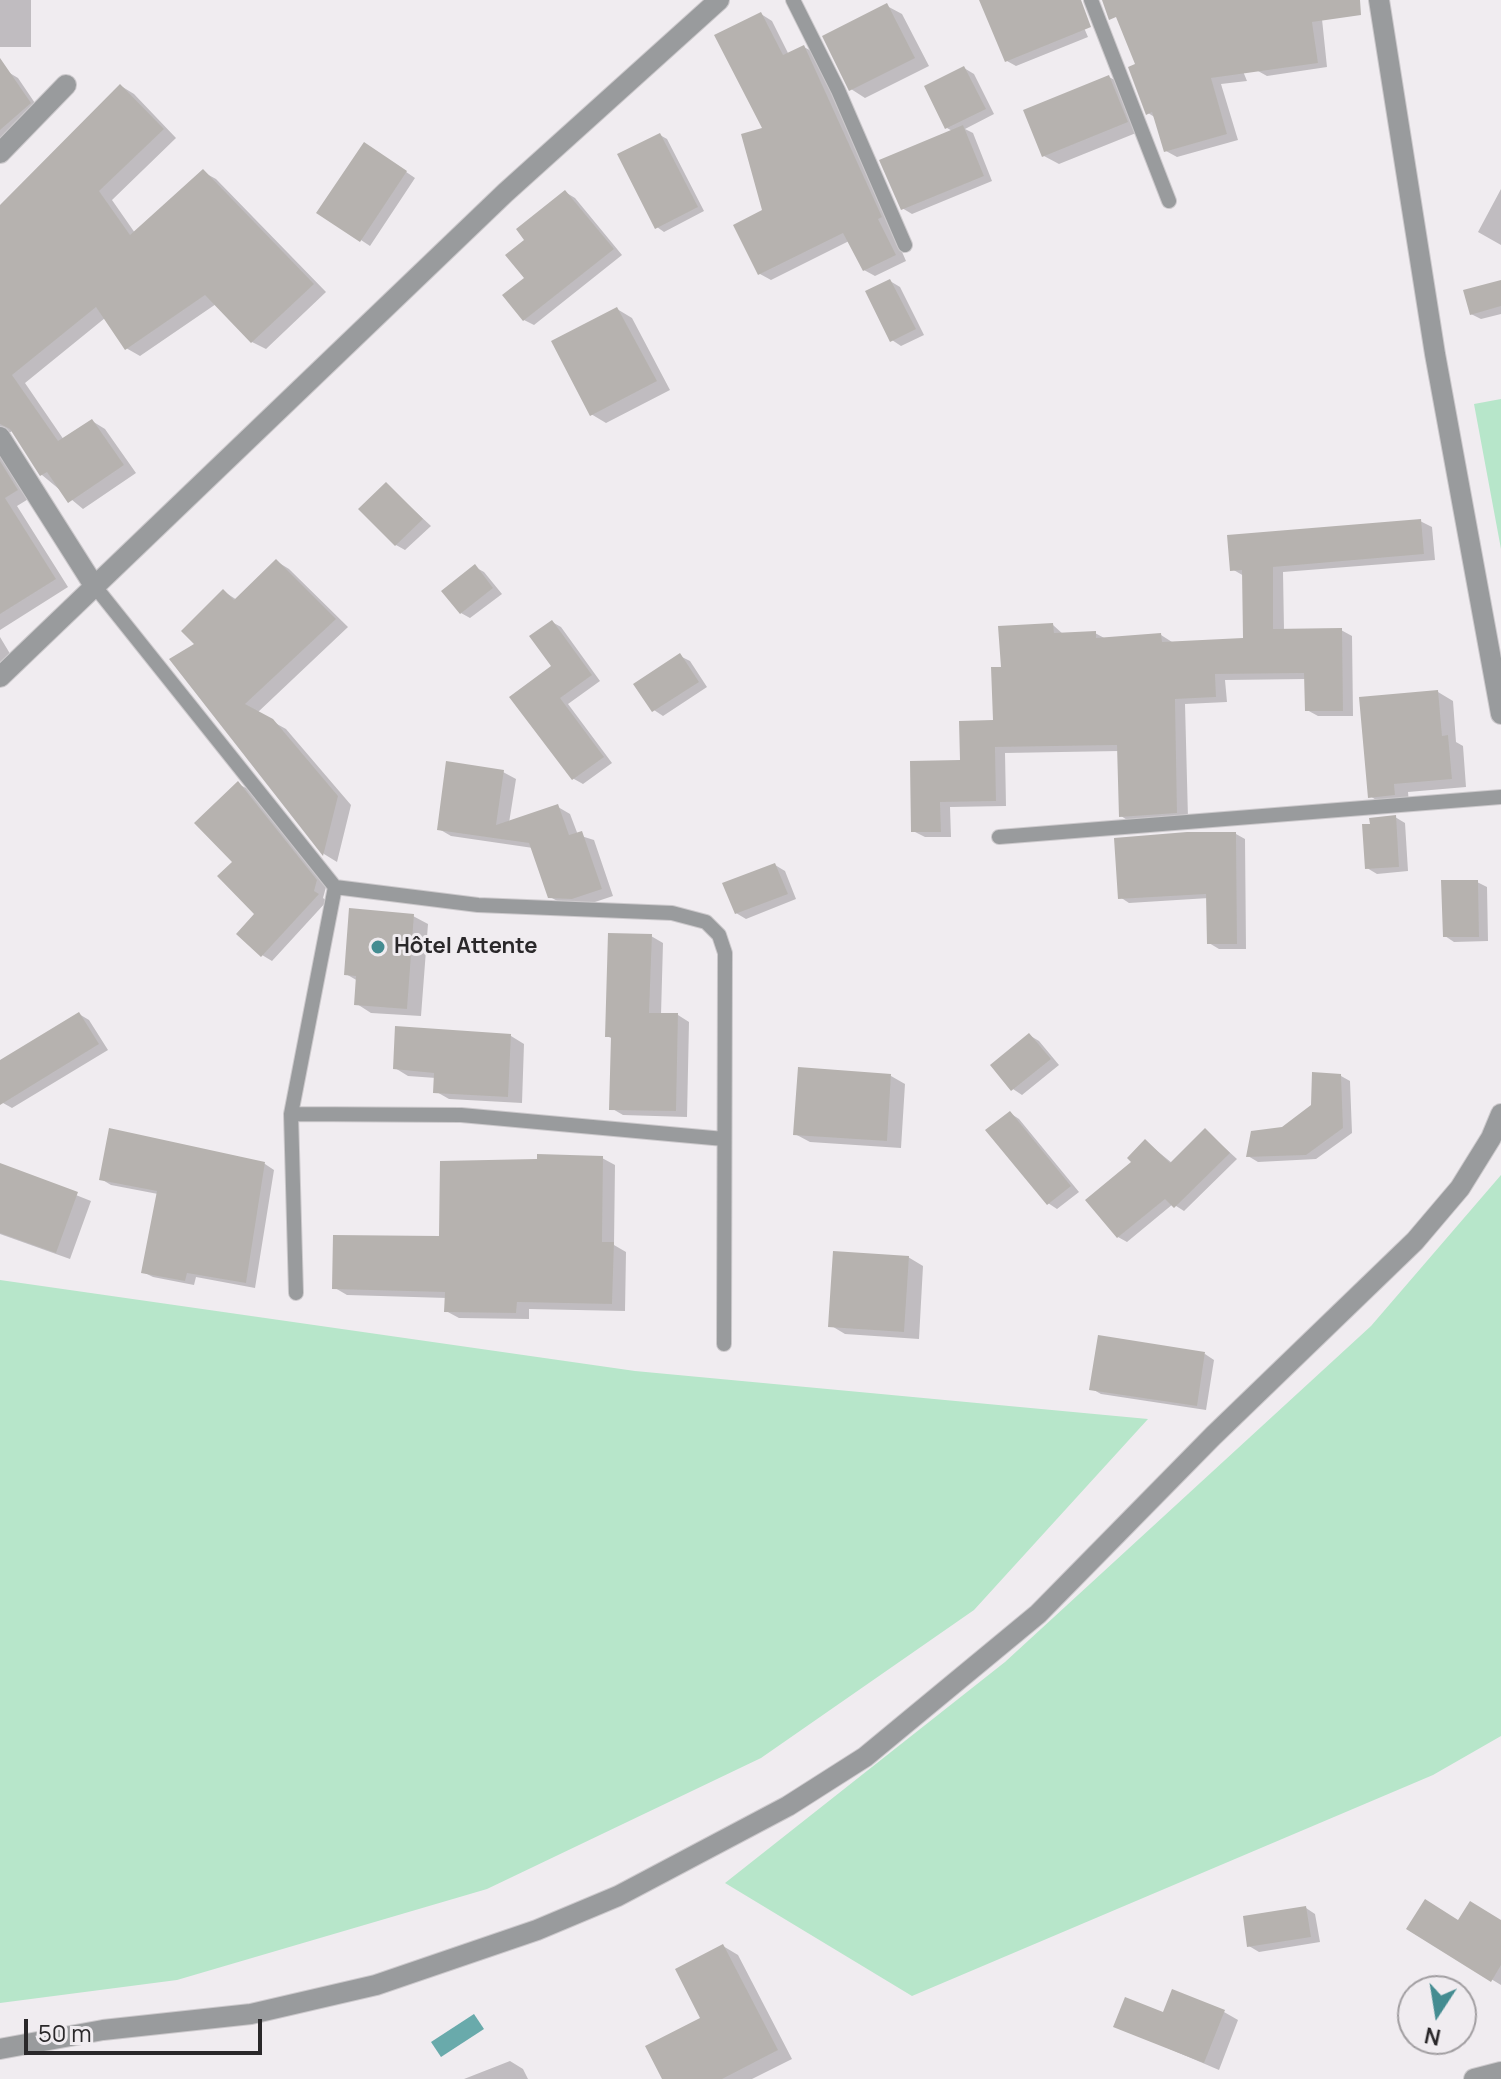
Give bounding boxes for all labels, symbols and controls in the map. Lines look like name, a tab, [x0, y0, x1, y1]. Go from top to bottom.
place label: Hôtel Attente	[394, 934, 538, 960]
marker: Hôtel Attente	[369, 938, 387, 956]
north arrow	[1397, 1975, 1477, 2055]
scale bar	[28, 2003, 266, 2053]
text: 50 m	[38, 2016, 92, 2049]
text: N	[1422, 2020, 1443, 2053]

